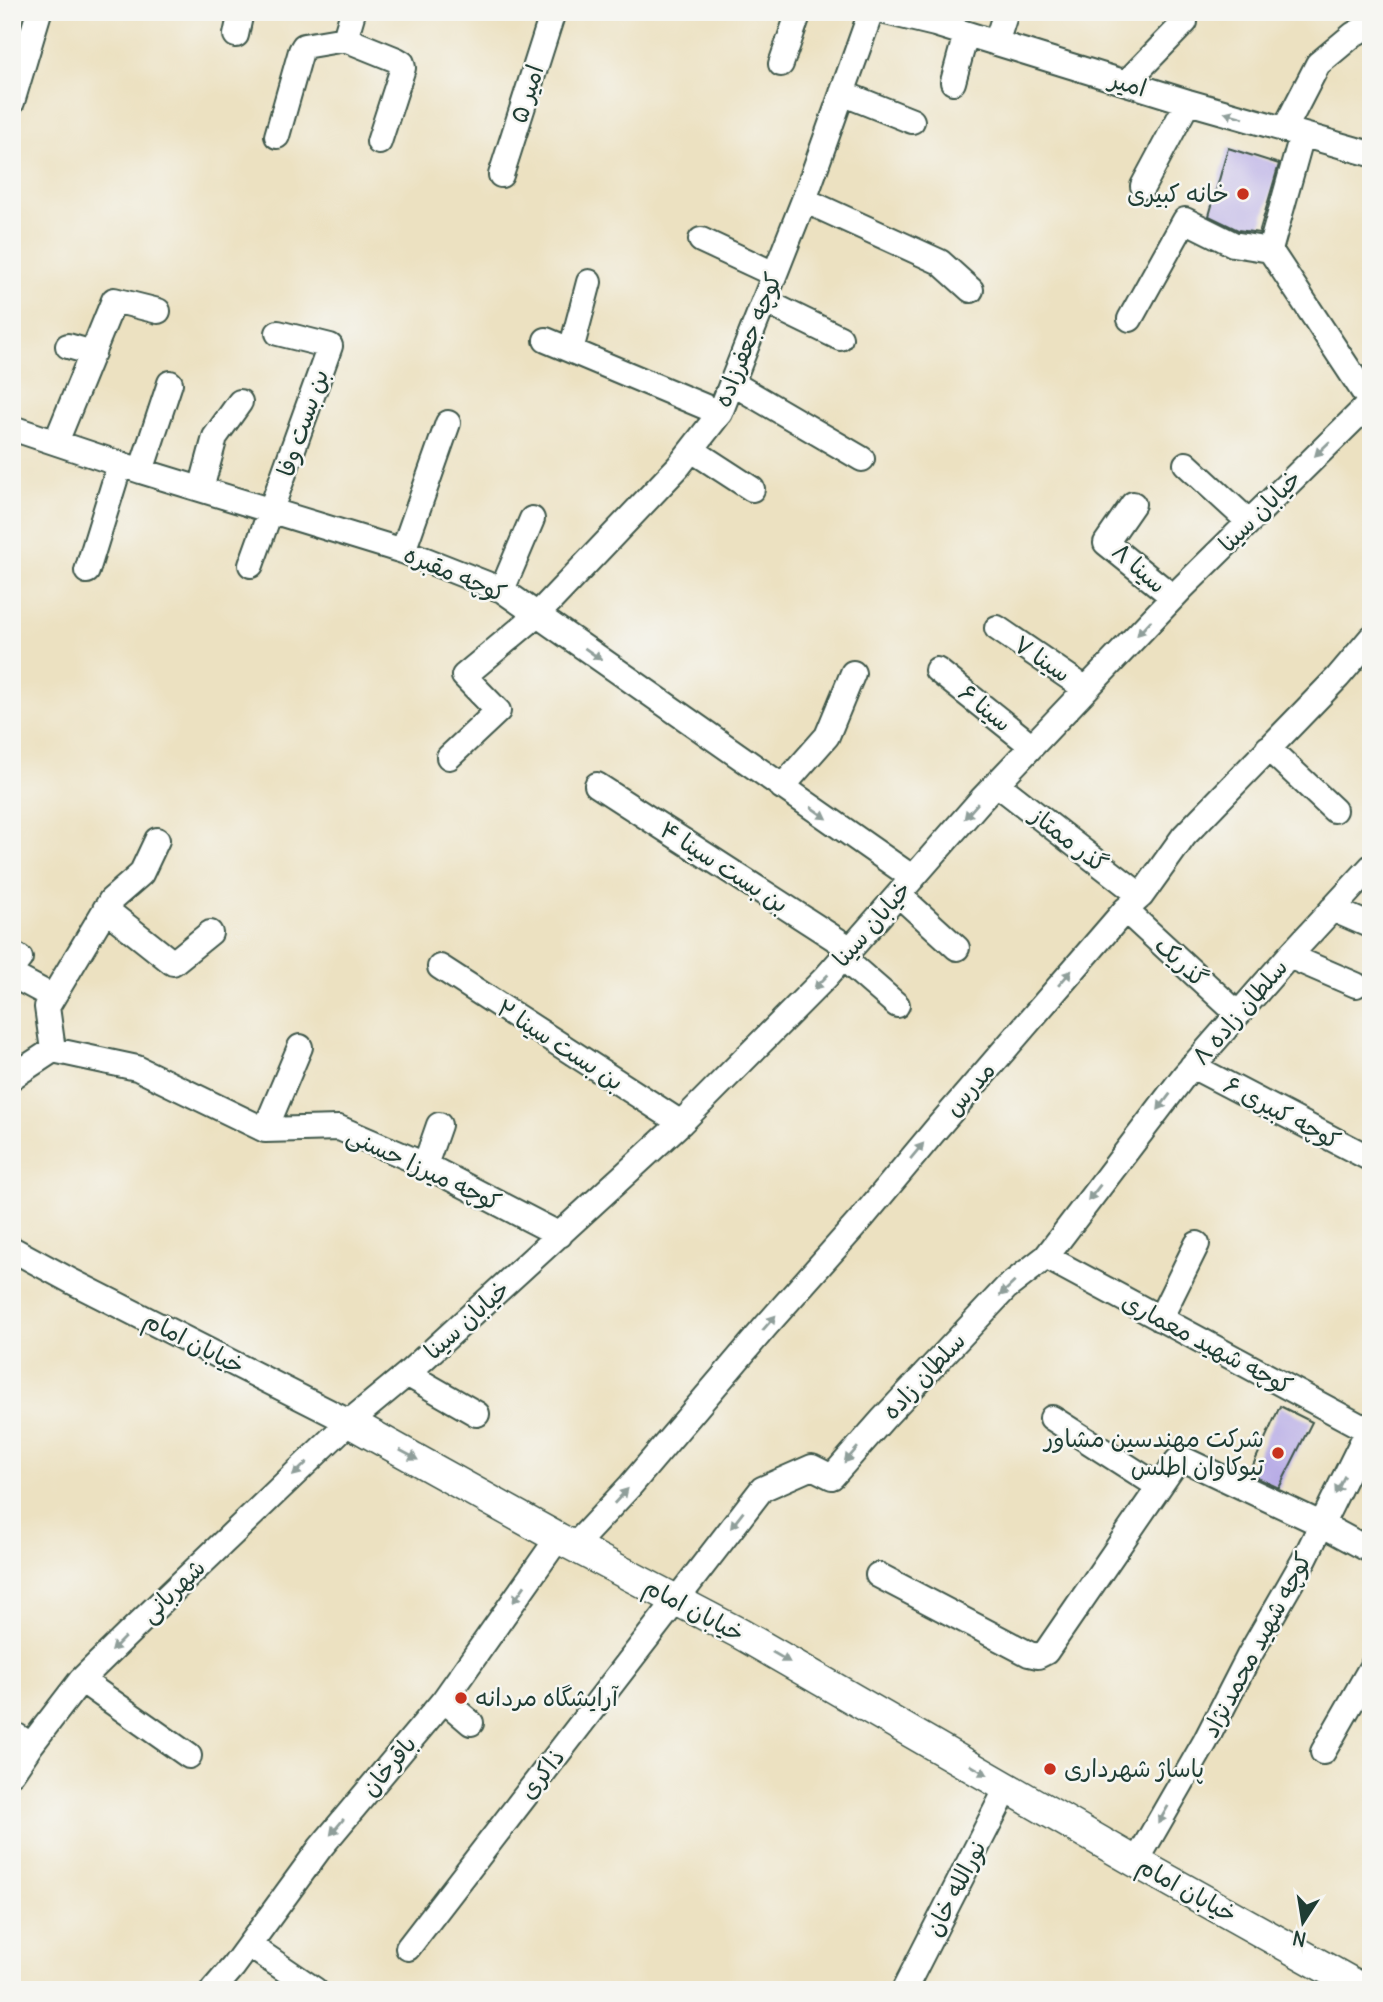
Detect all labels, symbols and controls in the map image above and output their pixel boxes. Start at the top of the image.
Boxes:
street label: امیر ۵ [503,61,549,127]
street label: امیر [1104,63,1150,103]
one-way arrow [1224,110,1245,120]
place label: خانه کبیری [1127,178,1229,208]
marker: خانه کبیری [1235,186,1251,202]
street label: کوچه جعفرزاده [706,268,789,412]
street label: بن بست وفا [270,365,334,480]
one-way arrow [1313,441,1330,458]
street label: خیابان سینا [1212,463,1307,558]
street label: سینا ۸ [1106,536,1173,599]
street label: کوچه مقبره [399,538,511,609]
one-way arrow [1136,619,1152,636]
street label: سینا ۷ [1008,628,1077,688]
one-way arrow [584,647,602,661]
street label: سینا ۶ [953,677,1018,738]
street label: گذر ممتاز [1024,799,1114,879]
one-way arrow [964,803,979,820]
one-way arrow [810,806,828,820]
street label: بن بست سینا ۴ [655,814,794,919]
street label: خیابان سینا [826,874,917,973]
street label: گذریک [1149,929,1214,993]
street label: سلطان زاده ۸ [1185,952,1294,1071]
one-way arrow [1057,970,1072,987]
one-way arrow [813,974,830,990]
street label: بن بست سینا ۲ [491,992,630,1096]
street label: مدرس [937,1055,1001,1122]
street label: کوچه کبیری ۶ [1219,1069,1346,1156]
one-way arrow [1157,1093,1171,1111]
street label: کوچه میرزا حسنی [342,1119,506,1218]
one-way arrow [910,1143,925,1161]
one-way arrow [1086,1184,1101,1202]
street label: خیابان سینا [417,1273,515,1365]
one-way arrow [998,1281,1016,1297]
street label: کوچه شهید معماری [1117,1286,1298,1402]
street label: خیابان امام [137,1304,250,1384]
one-way arrow [760,1315,776,1332]
street label: سلطان زاده [875,1325,971,1425]
place label: شرکت مهندسین مشاور تیوکاوان اطلس [1042,1423,1265,1482]
marker: شرکت مهندسین مشاور تیوکاوان اطلس [1270,1445,1286,1461]
one-way arrow [843,1446,859,1464]
one-way arrow [399,1449,419,1461]
one-way arrow [292,1461,309,1477]
one-way arrow [1335,1475,1346,1495]
one-way arrow [612,1488,628,1505]
one-way arrow [730,1510,745,1528]
street label: کوچه شهید محمدنژاد [1195,1547,1319,1743]
street label: شهربانی [133,1552,212,1629]
street label: خیابان امام [637,1570,750,1652]
one-way arrow [512,1585,526,1603]
one-way arrow [110,1635,127,1652]
one-way arrow [772,1651,791,1663]
place label: آرایشگاه مردانه [475,1682,619,1712]
marker: آرایشگاه مردانه [453,1690,469,1706]
street label: باقرخان [354,1729,422,1802]
street label: ذاکری [512,1742,570,1805]
place label: پاساژ شهرداری [1064,1753,1204,1784]
marker: پاساژ شهرداری [1042,1761,1058,1777]
one-way arrow [969,1764,988,1776]
one-way arrow [1157,1805,1169,1824]
one-way arrow [330,1819,345,1836]
street label: نورالله خان [918,1834,994,1942]
street label: خیابان امام [1131,1850,1242,1932]
north arrow [1268,1886,1338,1956]
text: N [1291,1926,1308,1952]

